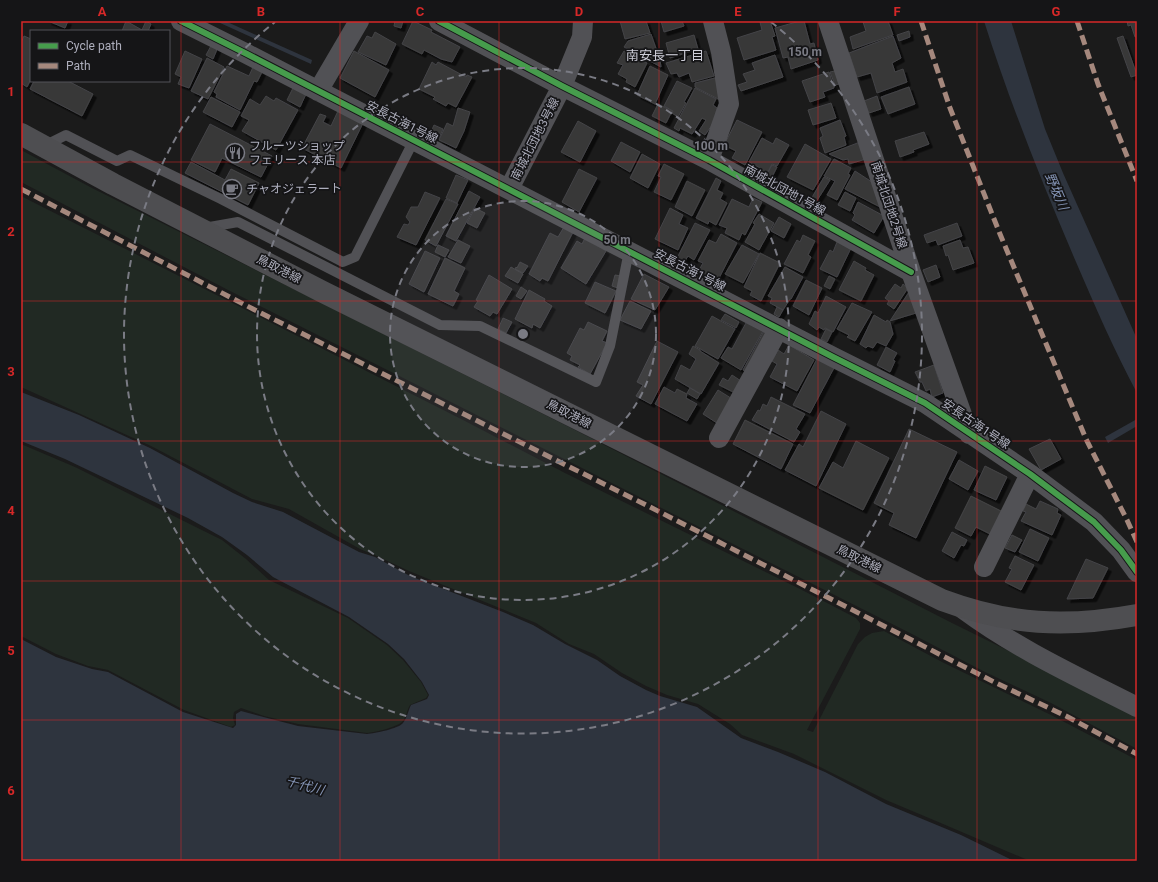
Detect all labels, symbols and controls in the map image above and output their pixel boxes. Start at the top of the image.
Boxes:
text: A [98,4,107,19]
text: B [257,4,265,19]
text: C [416,4,425,19]
text: D [575,4,583,19]
text: E [734,4,742,19]
text: F [893,4,901,19]
text: G [1052,4,1061,19]
legend [30,30,170,82]
text: Cycle path [66,39,122,53]
text: 150 m [788,45,822,59]
district label: 南安長一丁目 [626,48,704,63]
text: Path [66,59,91,73]
text: 1 [7,84,15,99]
street label: 南城北団地3号線 [508,95,562,183]
street label: 安長古海1号線 [364,98,440,146]
place label: フルーツショップ フェリース 本店 [249,139,345,167]
text: 100 m [694,139,728,153]
restaurant icon: フルーツショップ フェリース 本店 [224,142,246,164]
street label: 南城北団地2号線 [868,160,910,250]
street label: 南城北団地1号線 [742,162,828,218]
water label: 野坂川 [1042,170,1072,214]
cafe icon: チャオジェラート [221,178,243,200]
place label: チャオジェラート [246,182,342,196]
text: 2 [7,224,15,239]
text: 50 m [603,233,631,247]
street label: 安長古海1号線 [652,246,728,294]
street label: 鳥取港線 [254,252,304,286]
centre of rings [516,327,530,341]
text: 3 [7,364,15,379]
street label: 安長古海1号線 [939,396,1013,452]
street label: 鳥取港線 [544,397,594,431]
text: 4 [7,503,15,518]
street label: 鳥取港線 [834,542,884,576]
text: 5 [7,643,15,658]
water label: 千代川 [284,773,328,798]
text: 6 [7,783,15,798]

